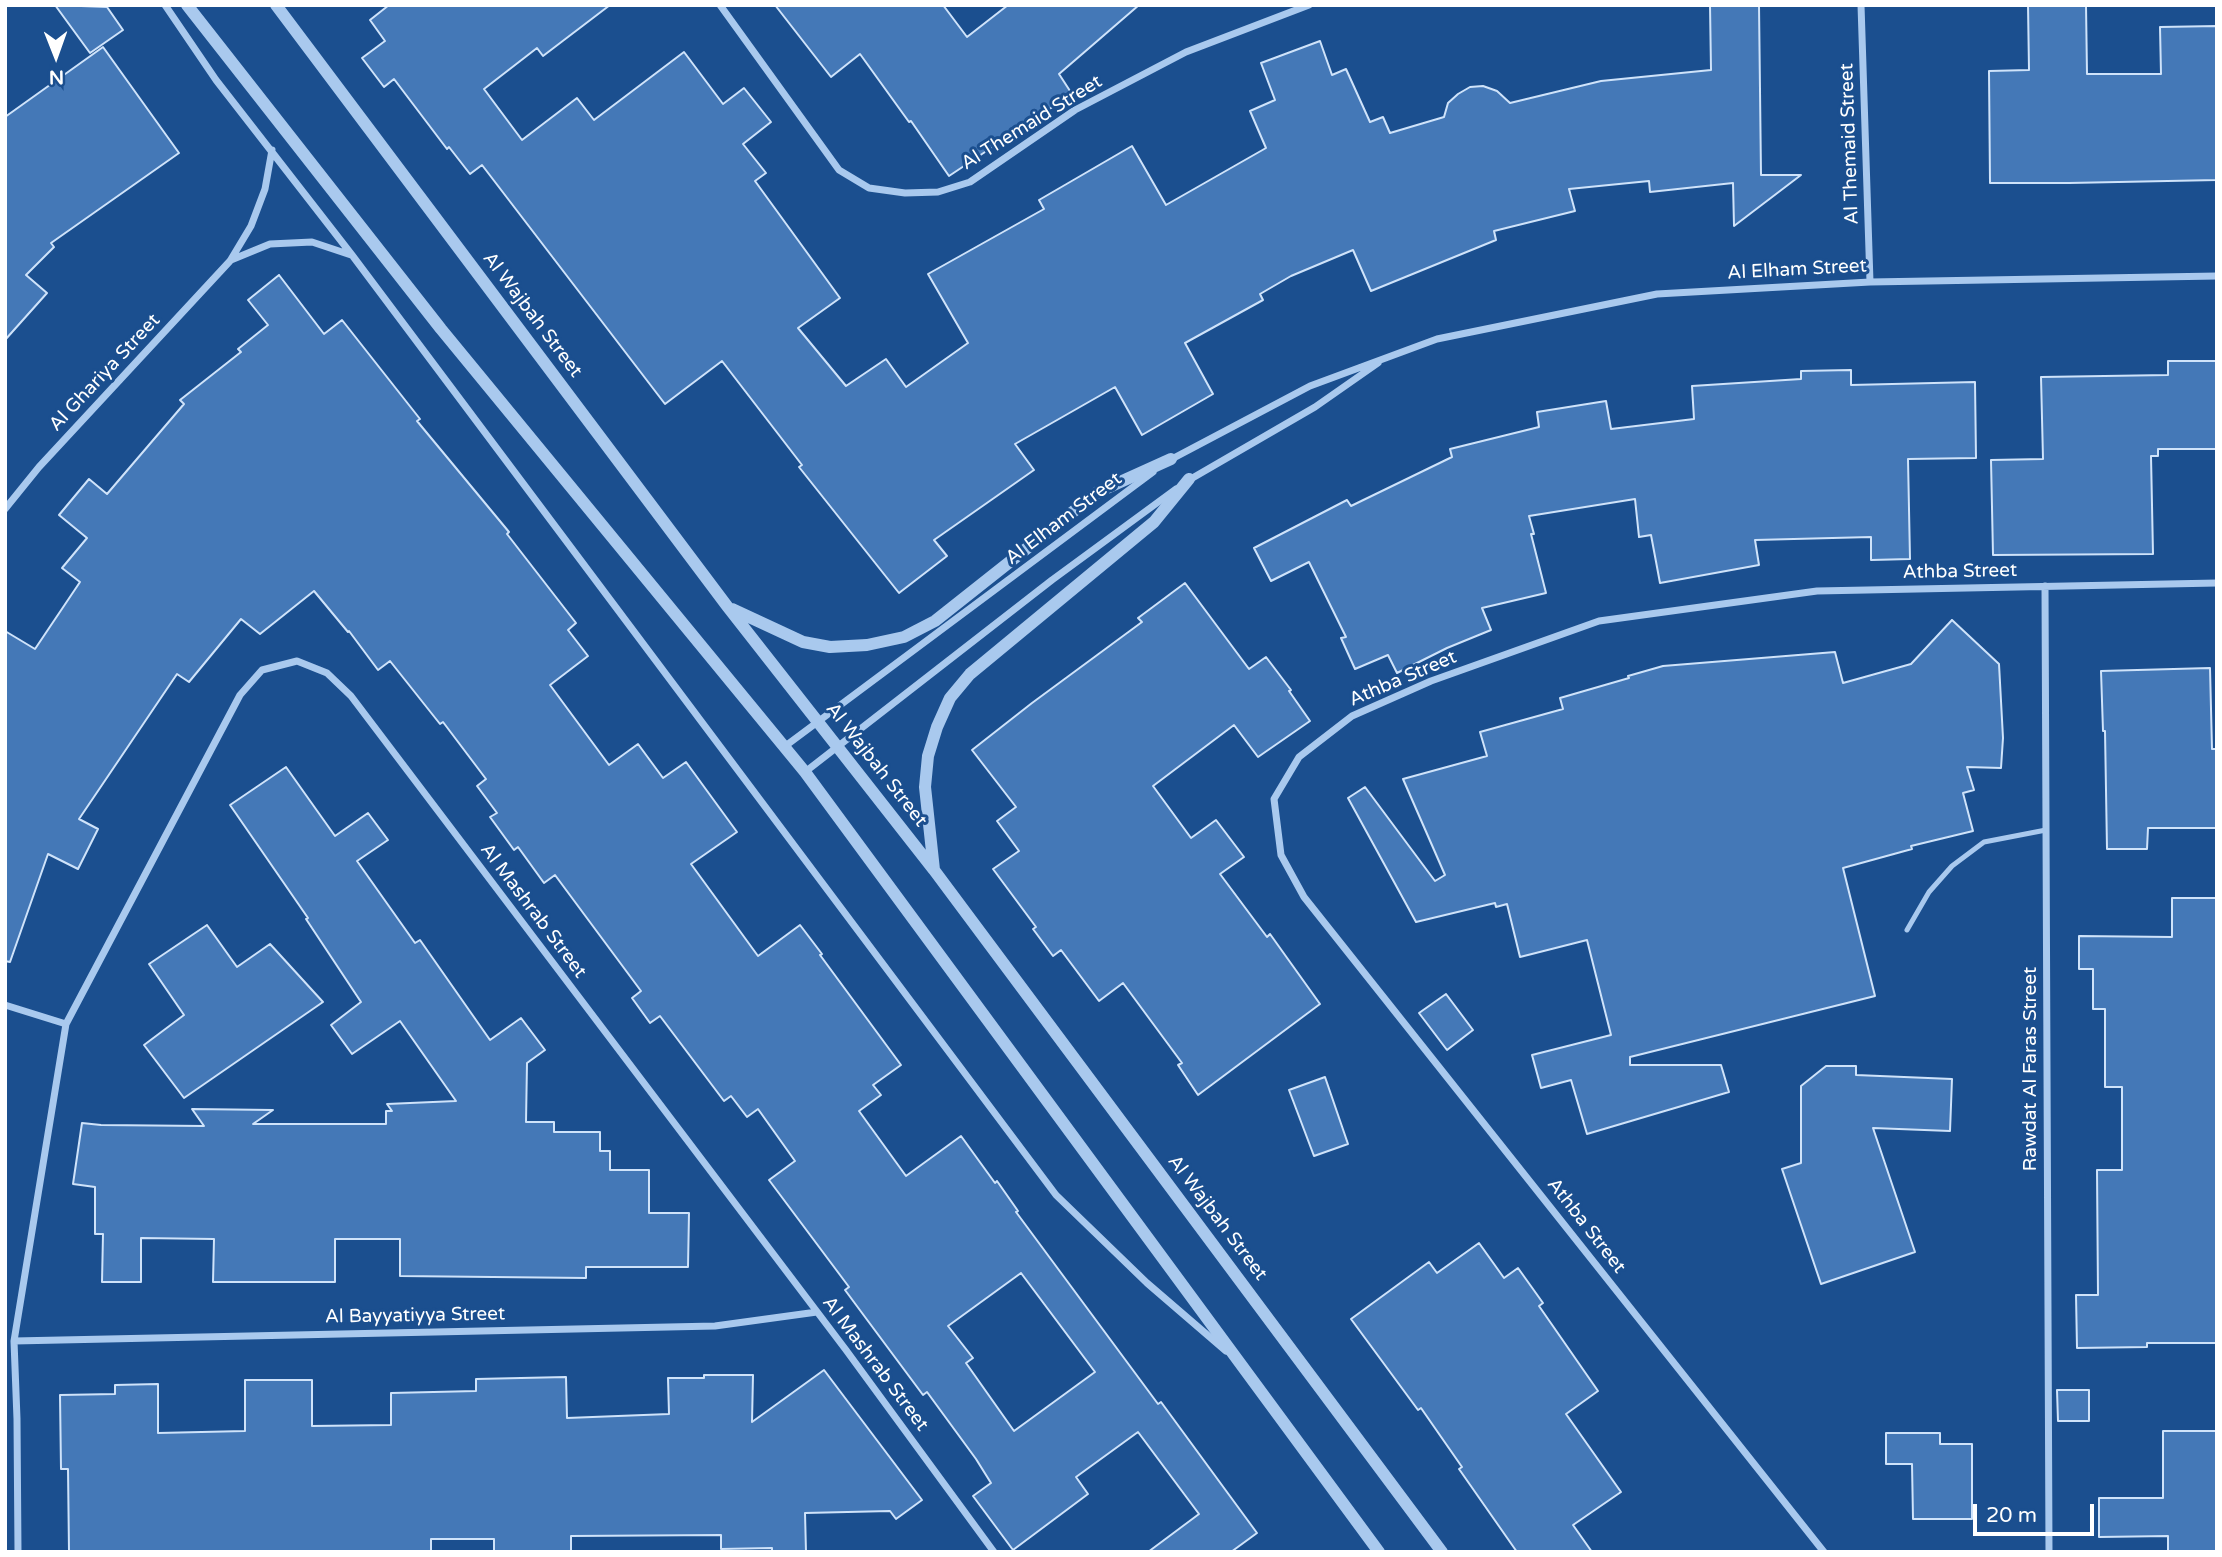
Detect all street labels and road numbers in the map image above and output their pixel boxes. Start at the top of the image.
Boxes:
street label: Al Themaid Street [1836,63,1864,225]
street label: Al Themaid Street [957,71,1107,175]
street label: Al Wajbah Street [477,248,587,382]
street label: Al Elham Street [1727,255,1867,285]
street label: Al Ghariya Street [45,310,165,436]
street label: Al Elham Street [1001,468,1127,570]
street label: Athba Street [1903,560,2017,584]
street label: Athba Street [1346,646,1460,712]
street label: Al Wajbah Street [820,698,932,832]
street label: Al Mashrab Street [475,839,591,983]
street label: Rawdat Al Faras Street [2020,967,2042,1171]
street label: Al Wajbah Street [1162,1151,1272,1285]
street label: Athba Street [1542,1174,1630,1278]
street label: Al Mashrab Street [817,1292,933,1436]
street label: Al Bayyatiyya Street [325,1303,505,1329]

